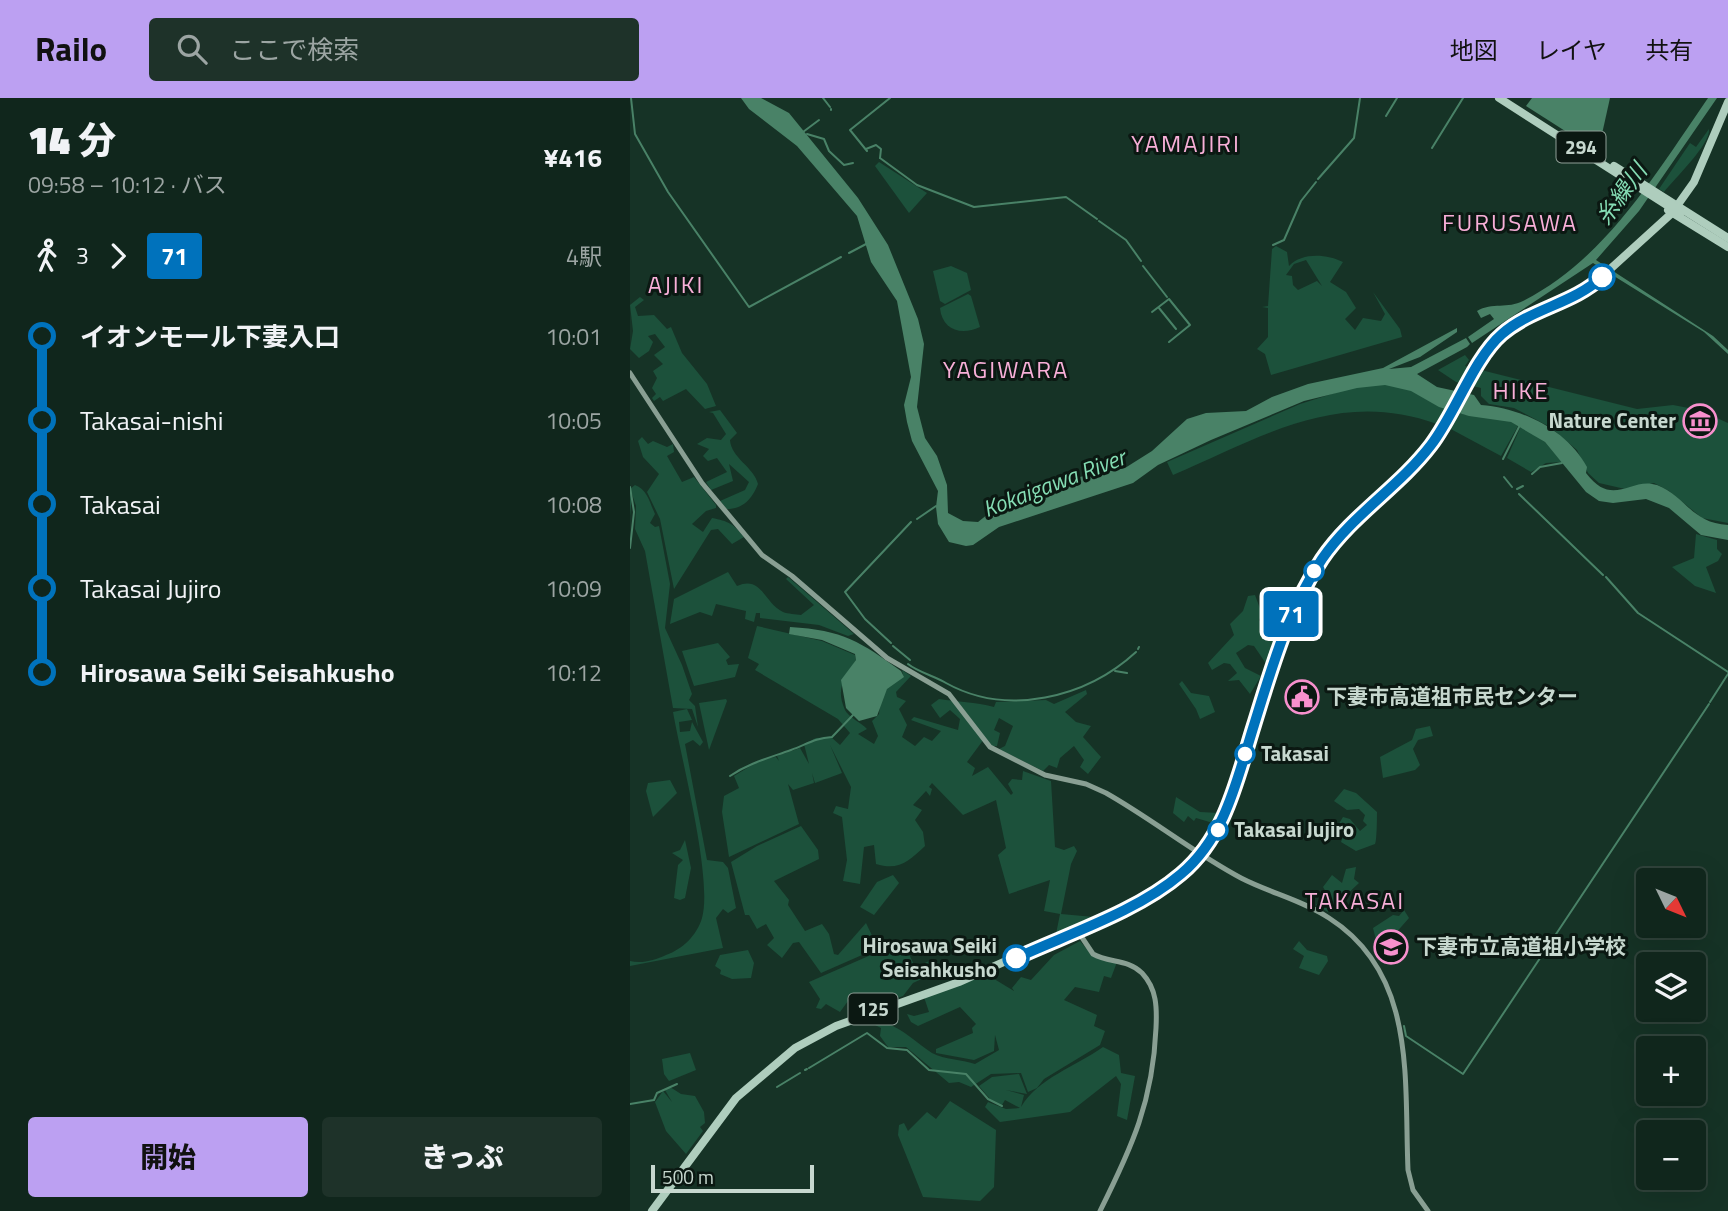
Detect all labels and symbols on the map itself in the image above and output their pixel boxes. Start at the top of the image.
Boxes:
district label: YAMAJIRI [1131,125,1241,161]
road number: 294 [1556,132,1606,162]
water label: 糸繰川 [1586,153,1657,232]
district label: FURUSAWA [1442,204,1578,240]
unlabelled marker [1589,264,1615,290]
district label: AJIKI [648,266,704,302]
district label: YAGIWARA [943,351,1069,387]
district label: HIKE [1492,372,1550,408]
museum icon: Nature Center [1681,402,1719,440]
place label: Nature Center [1549,404,1676,436]
water label: Kokaigawa River [977,438,1133,526]
unlabelled marker [1304,561,1324,581]
line badge: 71 [1260,591,1322,637]
public building icon: 下妻市高道祖市民センター [1283,678,1321,716]
place label: 下妻市高道祖市民センター [1326,680,1578,712]
place label: Takasai [1261,737,1329,769]
marker: Takasai [1235,744,1255,764]
place label: Takasai Jujiro [1234,813,1354,845]
marker: Takasai Jujiro [1208,820,1228,840]
north arrow [1636,868,1706,938]
district label: TAKASAI [1305,882,1405,918]
school or university icon: 下妻市立高道祖小学校 [1372,928,1410,966]
place label: Hirosawa Seiki Seisahkusho [862,929,997,985]
place label: 下妻市立高道祖小学校 [1416,930,1626,962]
marker: Hirosawa Seiki Seisahkusho [1003,945,1029,971]
road number: 125 [848,994,898,1024]
scale bar [651,1162,814,1194]

